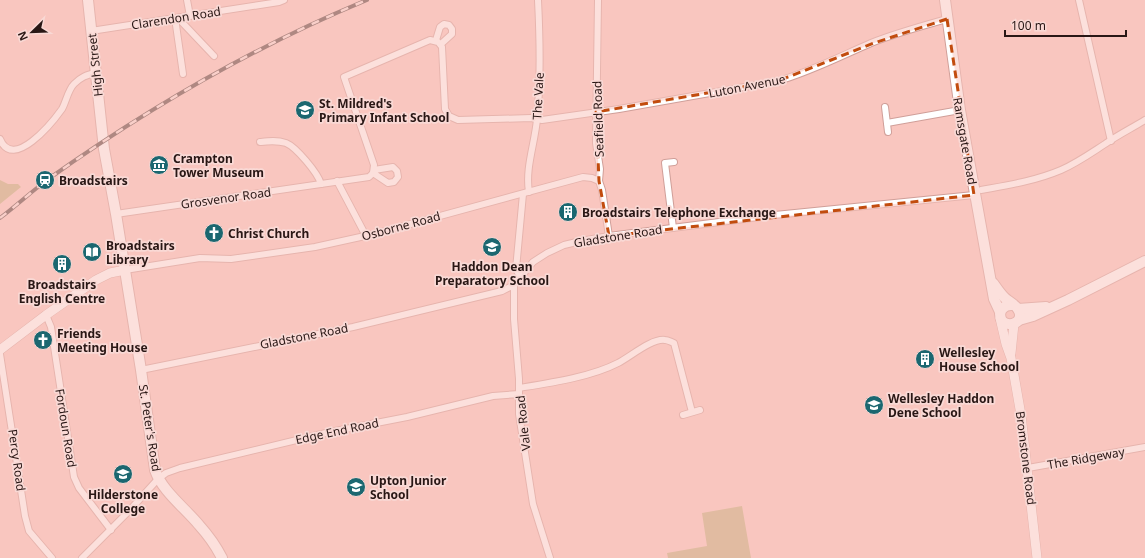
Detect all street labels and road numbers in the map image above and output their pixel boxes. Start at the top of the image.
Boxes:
street label: Clarendon Road [130,3,222,33]
street label: High Street [83,32,107,97]
street label: Luton Avenue [707,70,787,102]
street label: The Vale [528,72,548,120]
street label: Seafield Road [588,80,608,158]
street label: Ramsgate Road [949,96,981,186]
street label: Grosvenor Road [180,183,272,213]
street label: Osborne Road [360,207,442,245]
street label: Gladstone Road [573,221,663,251]
street label: Gladstone Road [258,319,350,353]
street label: St. Peter's Road [135,383,165,473]
street label: Fordoun Road [51,387,81,469]
street label: Vale Road [512,395,534,451]
street label: Bromstone Road [1012,410,1040,506]
street label: Edge End Road [294,414,380,448]
street label: Percy Road [4,428,30,492]
street label: The Ridgeway [1046,443,1127,473]

